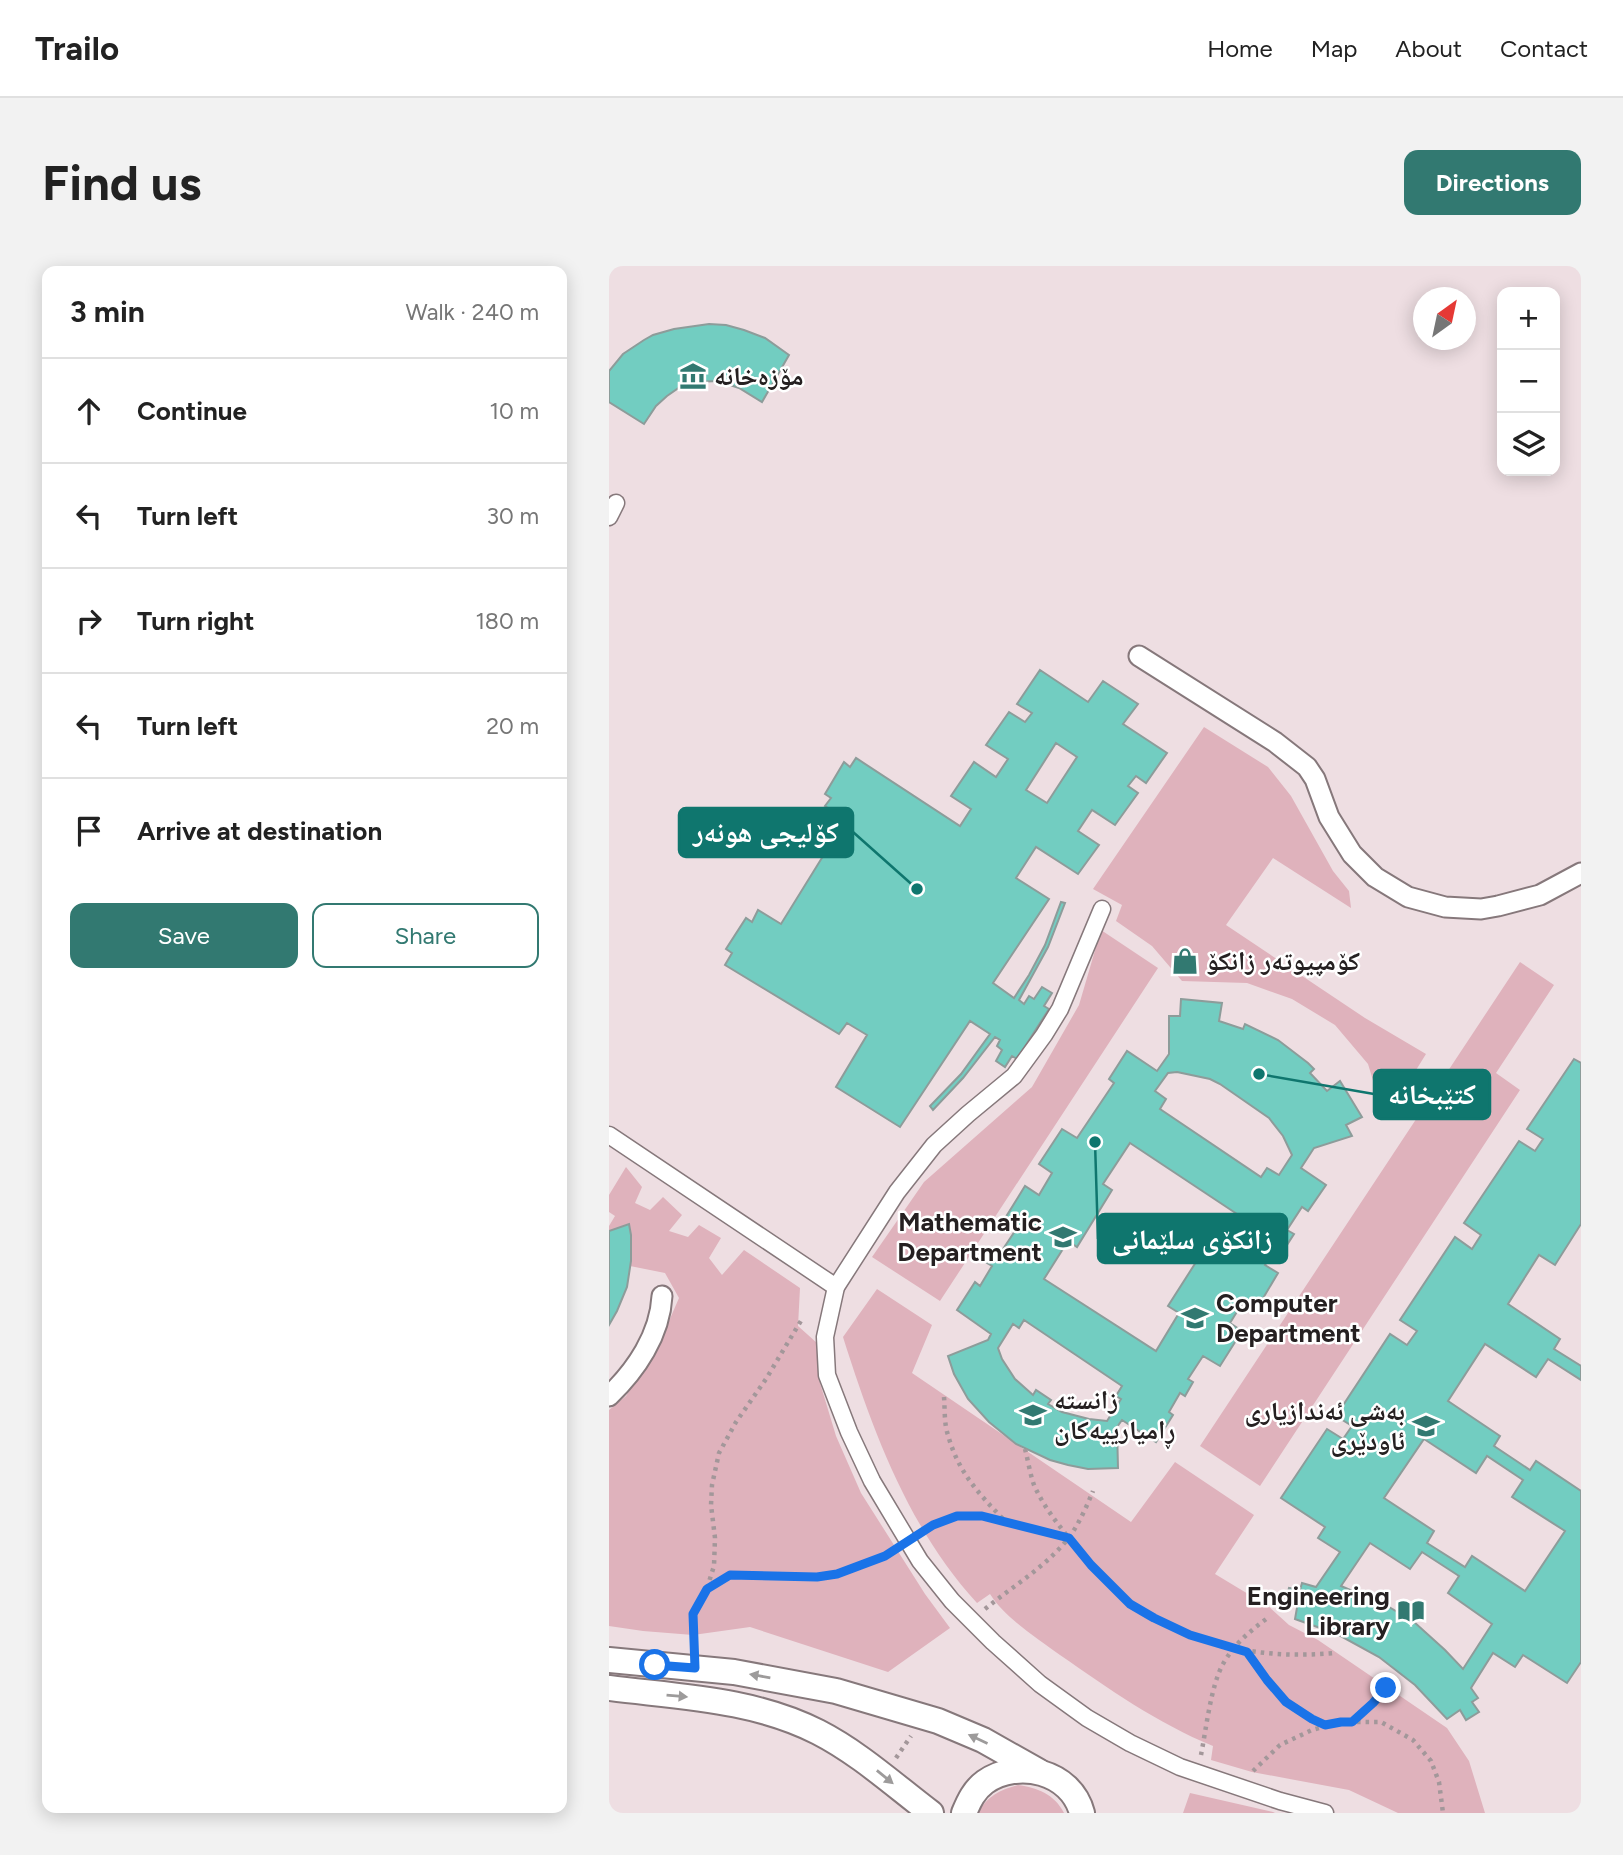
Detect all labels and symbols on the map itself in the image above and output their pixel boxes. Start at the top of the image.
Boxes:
north arrow [1413,287,1476,350]
place label: مۆزەخانە [714,360,803,392]
museum icon: مۆزەخانە [678,361,708,391]
callout: کۆلیجی هونەر [679,808,853,857]
text: کۆلیجی هونەر [692,815,839,850]
place label: کۆمپیوتەر زانکۆ [1206,945,1361,977]
shop icon: کۆمپیوتەر زانکۆ [1170,946,1200,976]
callout: کتێبخانە [1374,1070,1490,1119]
text: کتێبخانە [1388,1077,1476,1111]
place label: Mathematic Department [897,1206,1042,1268]
callout: زانکۆی سلێمانی [1098,1214,1287,1263]
school or university icon: Mathematic Department [1048,1222,1078,1252]
text: زانکۆی سلێمانی [1112,1222,1272,1257]
place label: Computer Department [1216,1287,1361,1349]
school or university icon: Computer Department [1180,1303,1210,1333]
place label: زانستە ڕامیارییەکان [1054,1384,1175,1449]
place label: بەشی ئەندازیاری ئاودێری [1244,1395,1405,1457]
school or university icon: زانستە ڕامیارییەکان [1018,1400,1048,1430]
school or university icon: بەشی ئەندازیاری ئاودێری [1411,1411,1441,1441]
place label: Engineering Library [1247,1580,1390,1642]
library icon: Engineering Library [1396,1596,1426,1626]
route start [639,1649,670,1680]
one-way arrow [749,1670,771,1681]
route end [1370,1672,1401,1703]
one-way arrow [666,1691,688,1702]
one-way arrow [968,1733,988,1744]
one-way arrow [875,1770,893,1785]

